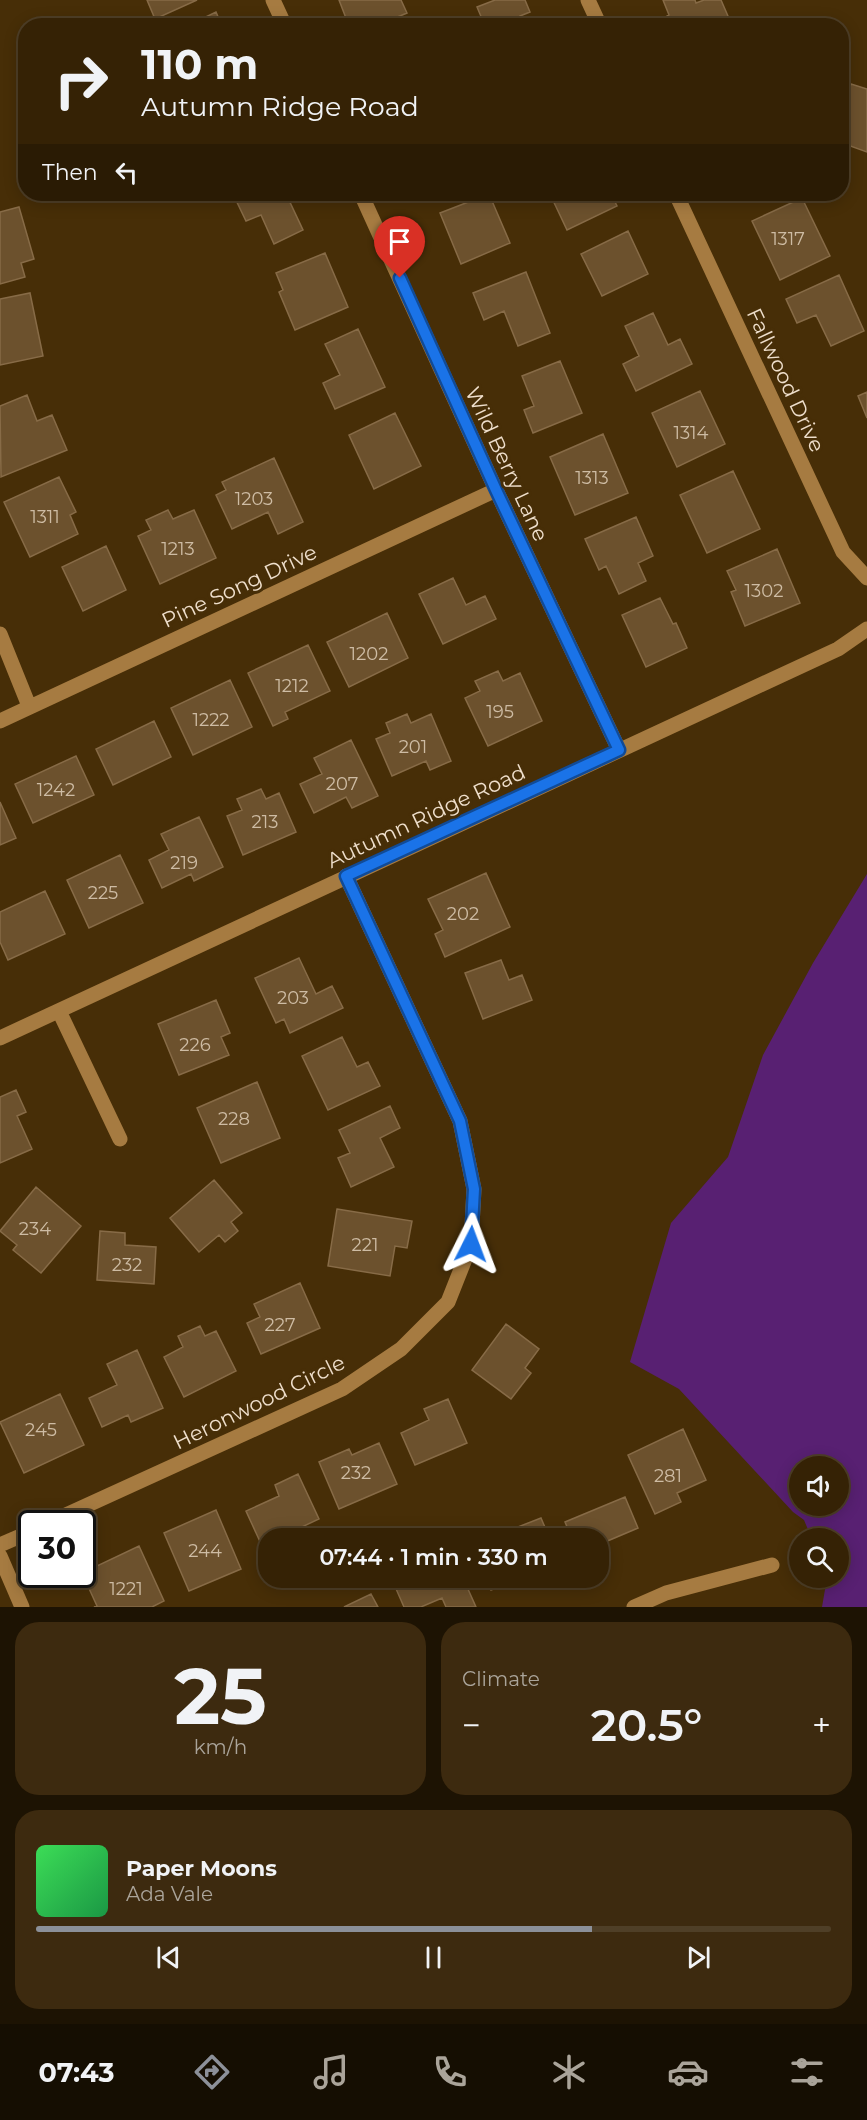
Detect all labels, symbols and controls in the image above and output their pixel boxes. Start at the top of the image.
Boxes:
text: 110 m [141,38,258,90]
icon: right [42,42,120,120]
text: Autumn Ridge Road [141,90,419,123]
icon: left [110,156,143,189]
text: Then [42,159,98,186]
pin [374,216,425,278]
icon: arrive [383,225,416,258]
house number: 1317 [771,228,805,250]
street label: Fallwood Drive [742,304,830,456]
street label: Wild Berry Lane [460,383,554,545]
house number: 1314 [673,422,709,444]
house number: 1313 [575,467,609,489]
house number: 1203 [235,488,273,510]
house number: 1311 [30,506,60,528]
house number: 1213 [161,538,195,560]
street label: Pine Song Drive [157,539,321,633]
house number: 1302 [745,580,783,602]
house number: 1202 [350,643,388,665]
house number: 1212 [275,675,309,697]
house number: 195 [486,701,514,723]
house number: 1222 [192,709,230,731]
house number: 201 [399,736,427,758]
street label: Autumn Ridge Road [323,759,529,873]
house number: 207 [326,773,358,795]
house number: 1242 [37,779,75,801]
house number: 213 [252,811,278,833]
house number: 219 [170,852,198,874]
house number: 225 [88,882,118,904]
house number: 202 [447,903,479,925]
house number: 203 [277,987,309,1009]
house number: 226 [179,1034,211,1056]
house number: 228 [218,1108,250,1130]
position arrow [439,1212,503,1276]
house number: 234 [19,1218,51,1240]
house number: 221 [352,1234,378,1256]
house number: 232 [112,1254,142,1276]
house number: 227 [264,1314,296,1336]
street label: Heronwood Circle [169,1350,349,1454]
house number: 245 [25,1419,57,1441]
map controls [789,1456,849,1588]
button: sound [789,1456,849,1516]
house number: 232 [341,1462,371,1484]
house number: 281 [654,1465,682,1487]
speed limit sign: 30 [18,1510,96,1588]
button: search [789,1528,849,1588]
house number: 244 [188,1540,222,1562]
text: 07:44 · 1 min · 330 m [319,1544,548,1571]
house number: 1221 [109,1578,143,1600]
text: 25 [174,1648,267,1744]
text: Climate [462,1667,540,1691]
text: 20.5° [591,1697,702,1752]
text: − [462,1705,481,1745]
text: + [812,1705,831,1745]
text: km/h [194,1735,247,1759]
text: Paper Moons [126,1855,277,1882]
text: Ada Vale [126,1882,213,1906]
icon: previous [152,1941,185,1974]
icon: pause [417,1941,450,1974]
icon: next [682,1941,715,1974]
icon: directions [191,2051,233,2093]
icon: music [310,2051,352,2093]
icon: phone [429,2051,471,2093]
icon: climate [548,2051,590,2093]
icon: car [667,2051,709,2093]
icon: filters [786,2051,828,2093]
text: 07:43 [39,2056,114,2089]

